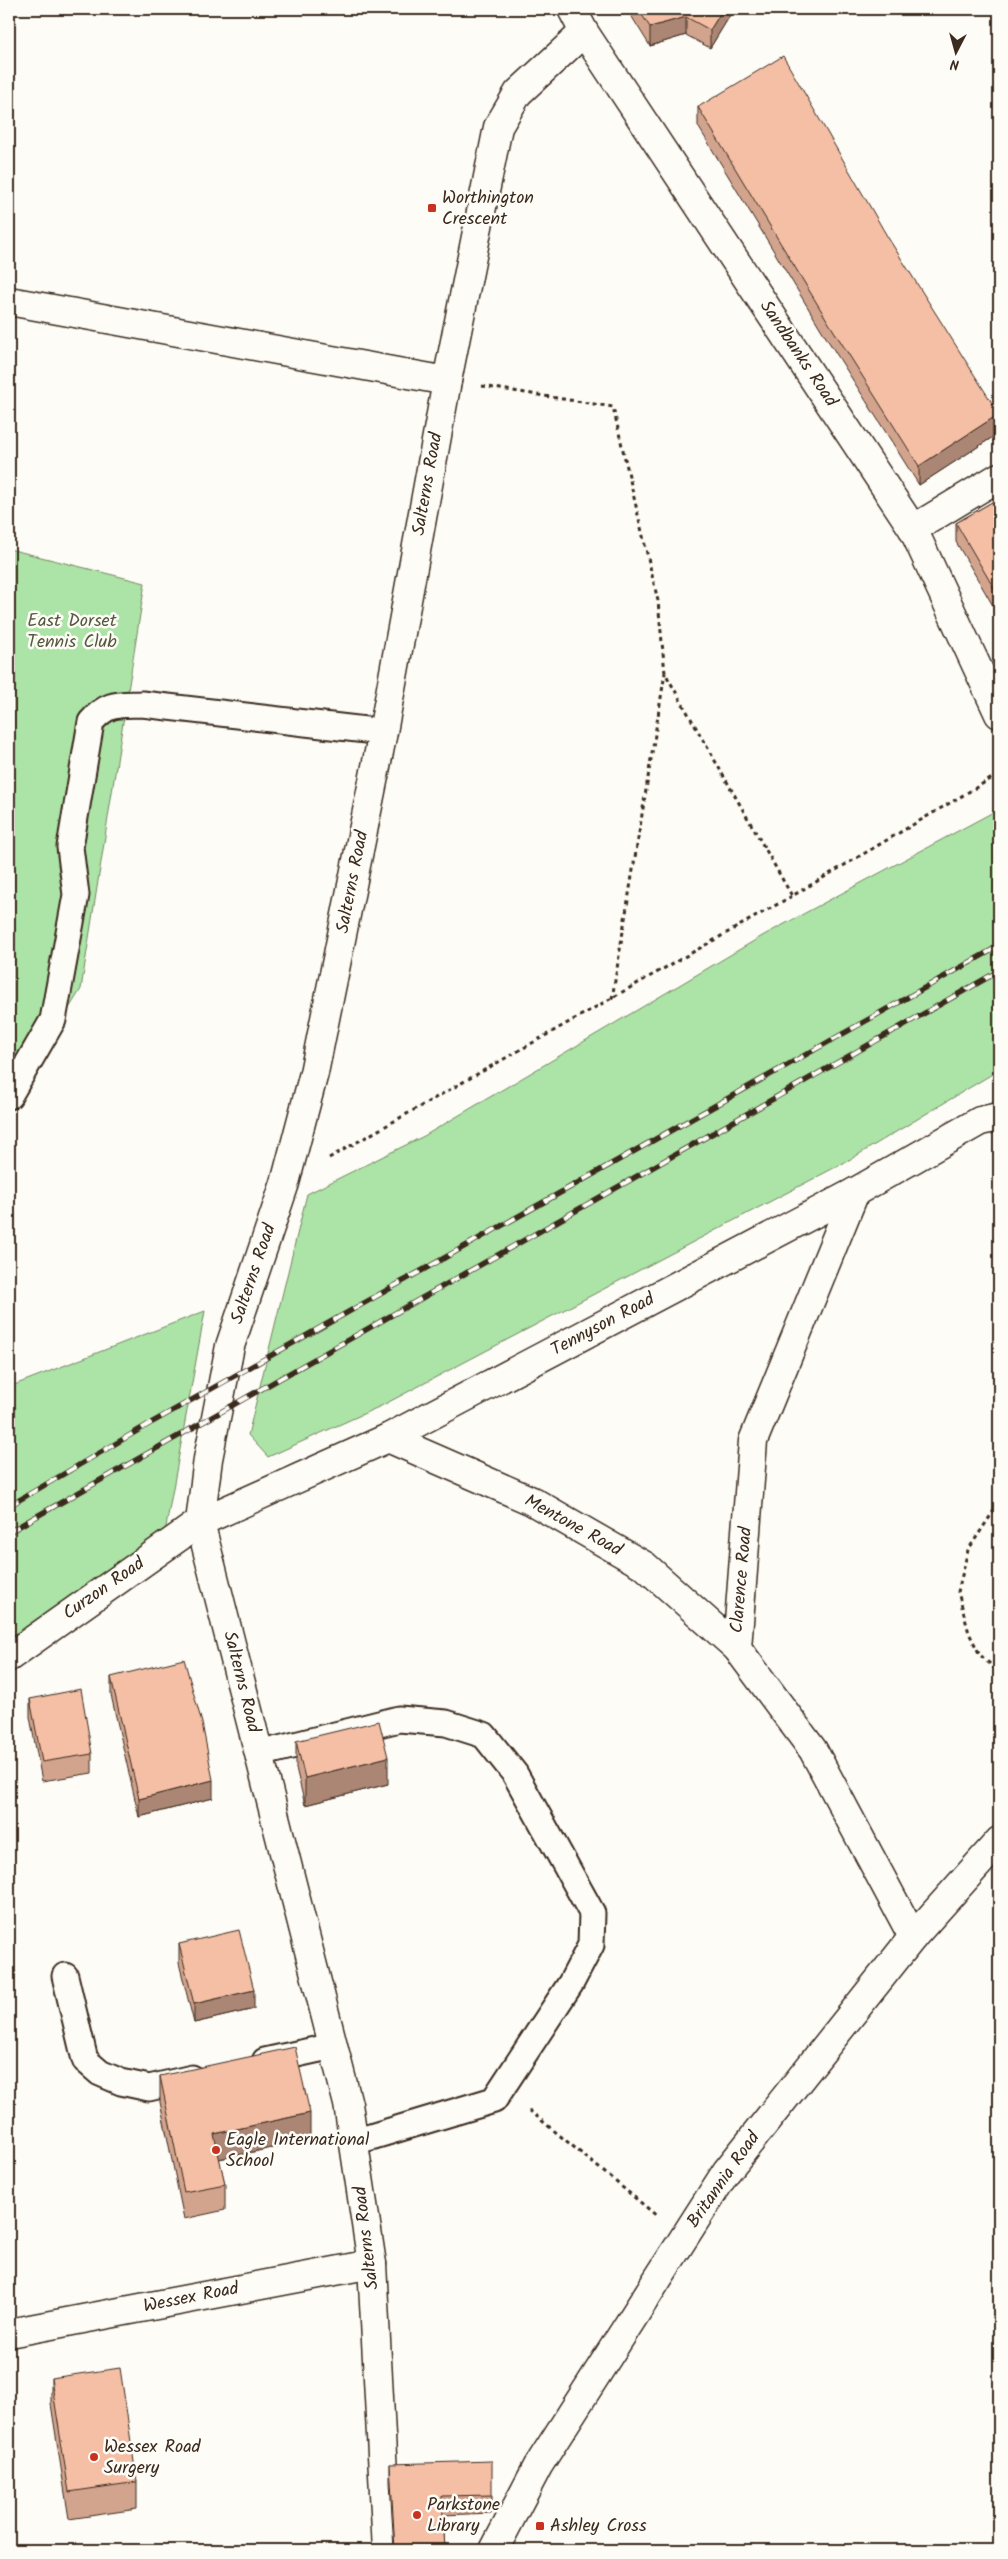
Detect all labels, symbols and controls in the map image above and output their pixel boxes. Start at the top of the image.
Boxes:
north arrow [930,28,980,78]
text: N [949,53,960,75]
place label: Worthington Crescent [442,184,534,234]
marker: Worthington Crescent [426,202,438,214]
street label: Sandbanks Road [751,295,845,414]
street label: Salterns Road [405,429,451,538]
park label: East Dorset Tennis Club [27,607,118,657]
street label: Salterns Road [329,827,377,936]
street label: Salterns Road [223,1219,285,1328]
street label: Tennyson Road [546,1285,661,1365]
street label: Mentone Road [519,1487,628,1565]
street label: Clarence Road [723,1525,761,1634]
street label: Curzon Road [57,1549,152,1628]
street label: Salterns Road [214,1628,268,1737]
street label: Britannia Road [680,2125,769,2234]
place label: Eagle International School [226,2126,370,2176]
marker: Eagle International School [210,2144,222,2156]
street label: Salterns Road [346,2184,388,2291]
street label: Wessex Road [141,2274,242,2321]
place label: Wessex Road Surgery [104,2433,202,2483]
marker: Wessex Road Surgery [88,2451,100,2463]
place label: Parkstone Library [427,2491,500,2541]
marker: Parkstone Library [411,2509,423,2521]
place label: Ashley Cross [550,2512,647,2541]
marker: Ashley Cross [534,2520,546,2532]

